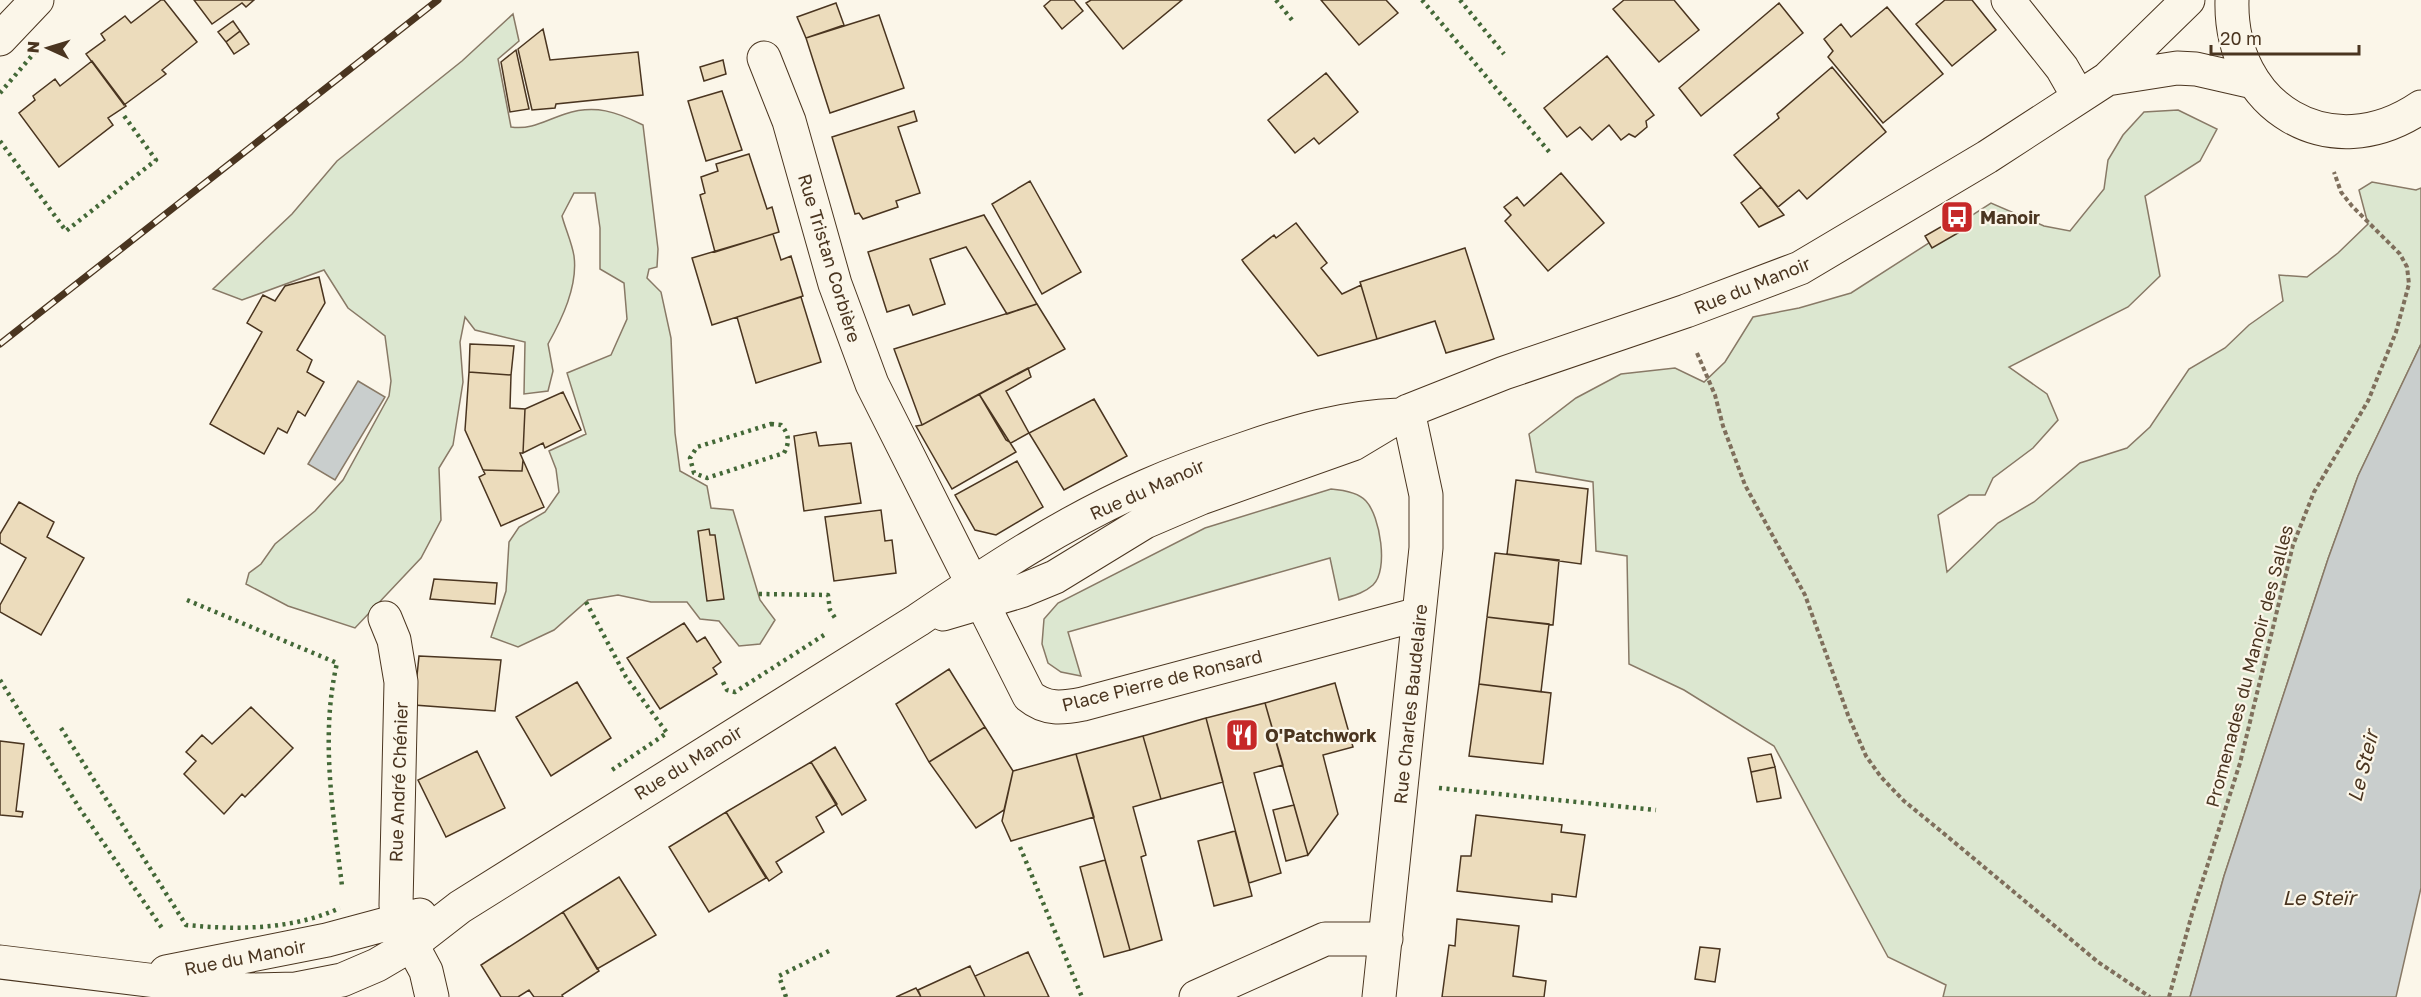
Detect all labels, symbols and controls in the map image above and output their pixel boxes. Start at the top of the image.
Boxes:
north arrow [18,18,78,78]
scale bar [2211,18,2360,56]
text: 20 m [2220,27,2262,49]
text: N [23,40,43,54]
street label: Rue Tristan Corbière [794,171,866,345]
bus stop icon: Manoir [1939,199,1975,235]
place label: Manoir [1980,206,2040,228]
street label: Rue du Manoir [1691,252,1813,318]
street label: Rue du Manoir [1086,454,1208,524]
street label: Promenades du Manoir des Salles [2201,522,2297,810]
street label: Rue Charles Baudelaire [1389,603,1431,805]
street label: Place Pierre de Ronsard [1059,644,1265,716]
street label: Rue André Chénier [384,701,412,863]
restaurant icon: O'Patchwork [1224,717,1260,753]
street label: Rue du Manoir [630,720,746,804]
place label: O'Patchwork [1265,724,1377,746]
water label: Le Steir [2342,725,2383,804]
water label: Le Steïr [2283,885,2359,909]
street label: Rue du Manoir [182,934,308,980]

